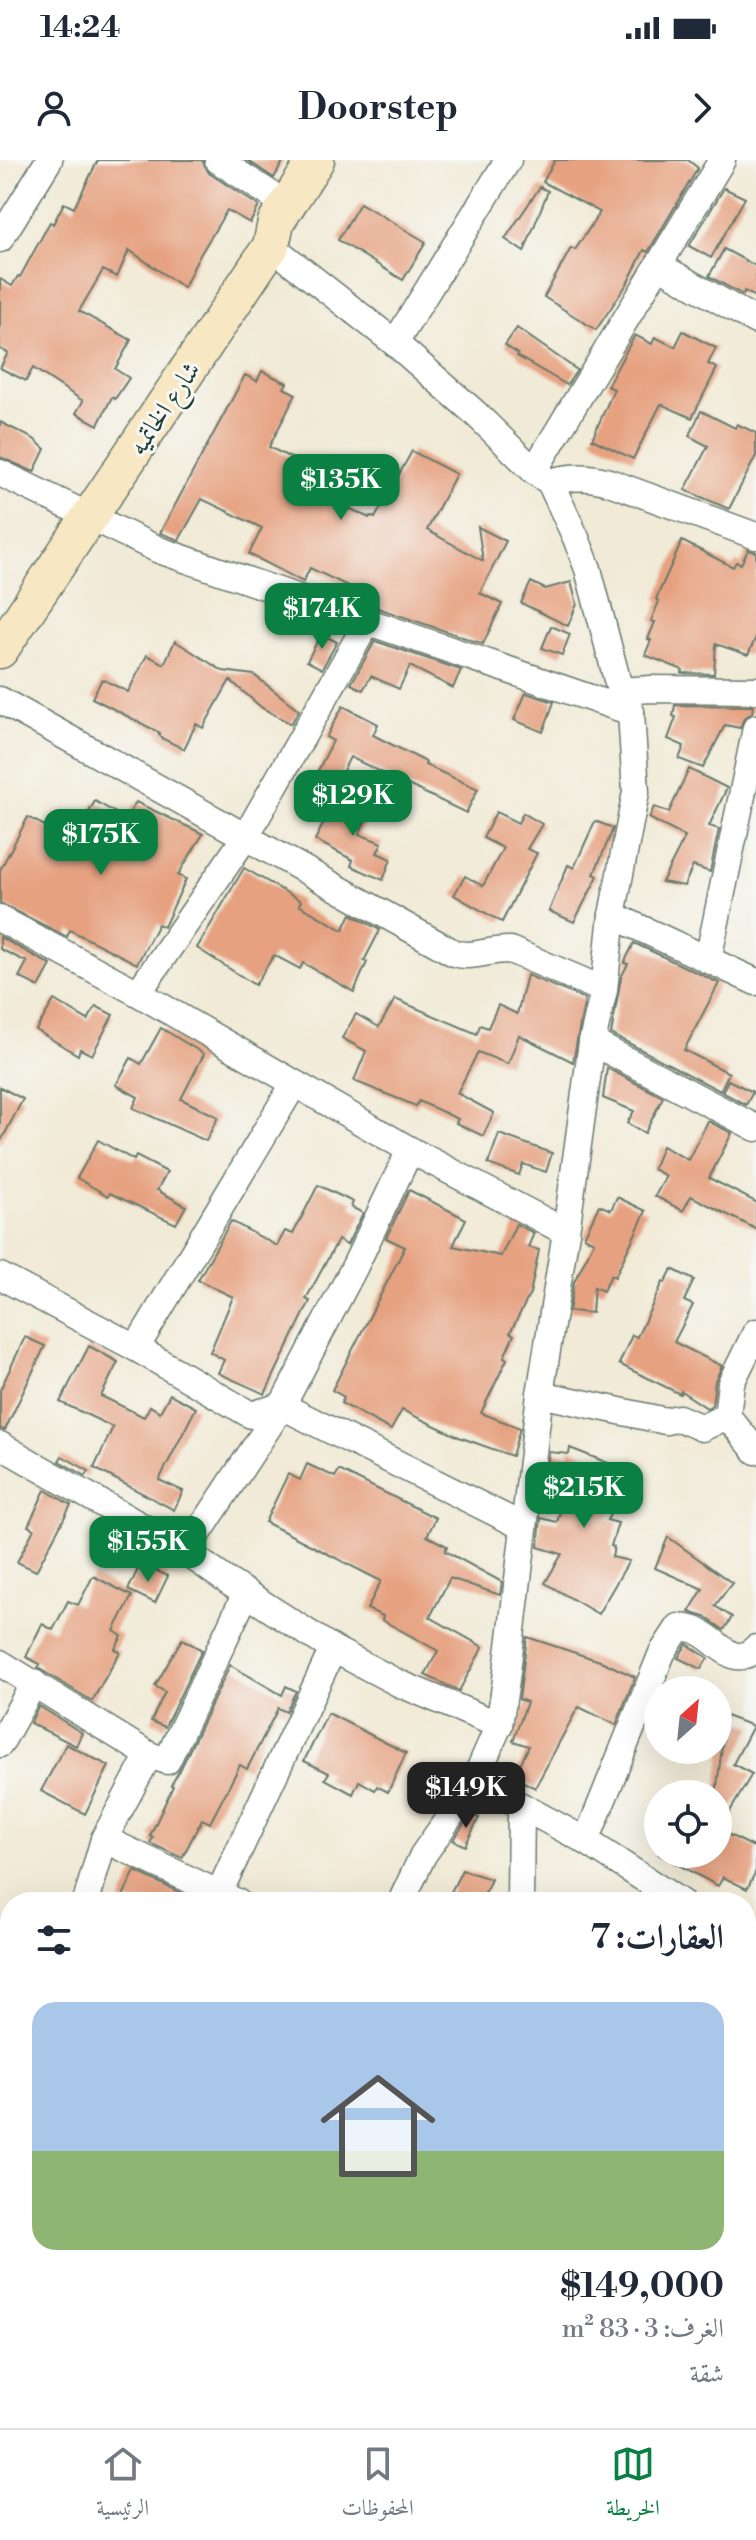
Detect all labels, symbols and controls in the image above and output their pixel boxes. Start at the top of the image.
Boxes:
text: 14:24 [40,9,121,47]
icon: person [32,86,76,130]
text: Doorstep [298,86,458,131]
icon: forward [680,86,724,130]
street label: شارع الخاتميه [122,356,212,464]
pin: $135K [285,454,397,522]
text: $135K [301,464,381,496]
pin: $174K [266,583,378,651]
text: $174K [283,593,361,625]
pin: $129K [297,770,409,838]
text: $129K [312,780,394,812]
pin: $175K [45,809,157,877]
text: $175K [62,819,140,851]
pin: $215K [528,1462,640,1530]
text: $215K [543,1472,625,1504]
pin: $155K [92,1516,204,1584]
text: $155K [107,1526,189,1558]
north arrow [644,1676,732,1764]
map controls [644,1676,732,1868]
pin: $149K [410,1762,522,1830]
text: $149K [425,1772,507,1804]
button: locate [644,1780,732,1868]
text: العقارات: 7 [590,1917,724,1959]
icon: filters [32,1918,76,1962]
icon: home [306,2054,450,2198]
text: $149,000 [560,2266,724,2308]
text: الغرف: 3 · 83 m² [562,2313,724,2345]
text: شقة [690,2358,724,2390]
tab: الرئيسية [96,2442,149,2529]
tab: المحفوظات [341,2442,414,2529]
tab: الخريطة [606,2442,660,2529]

